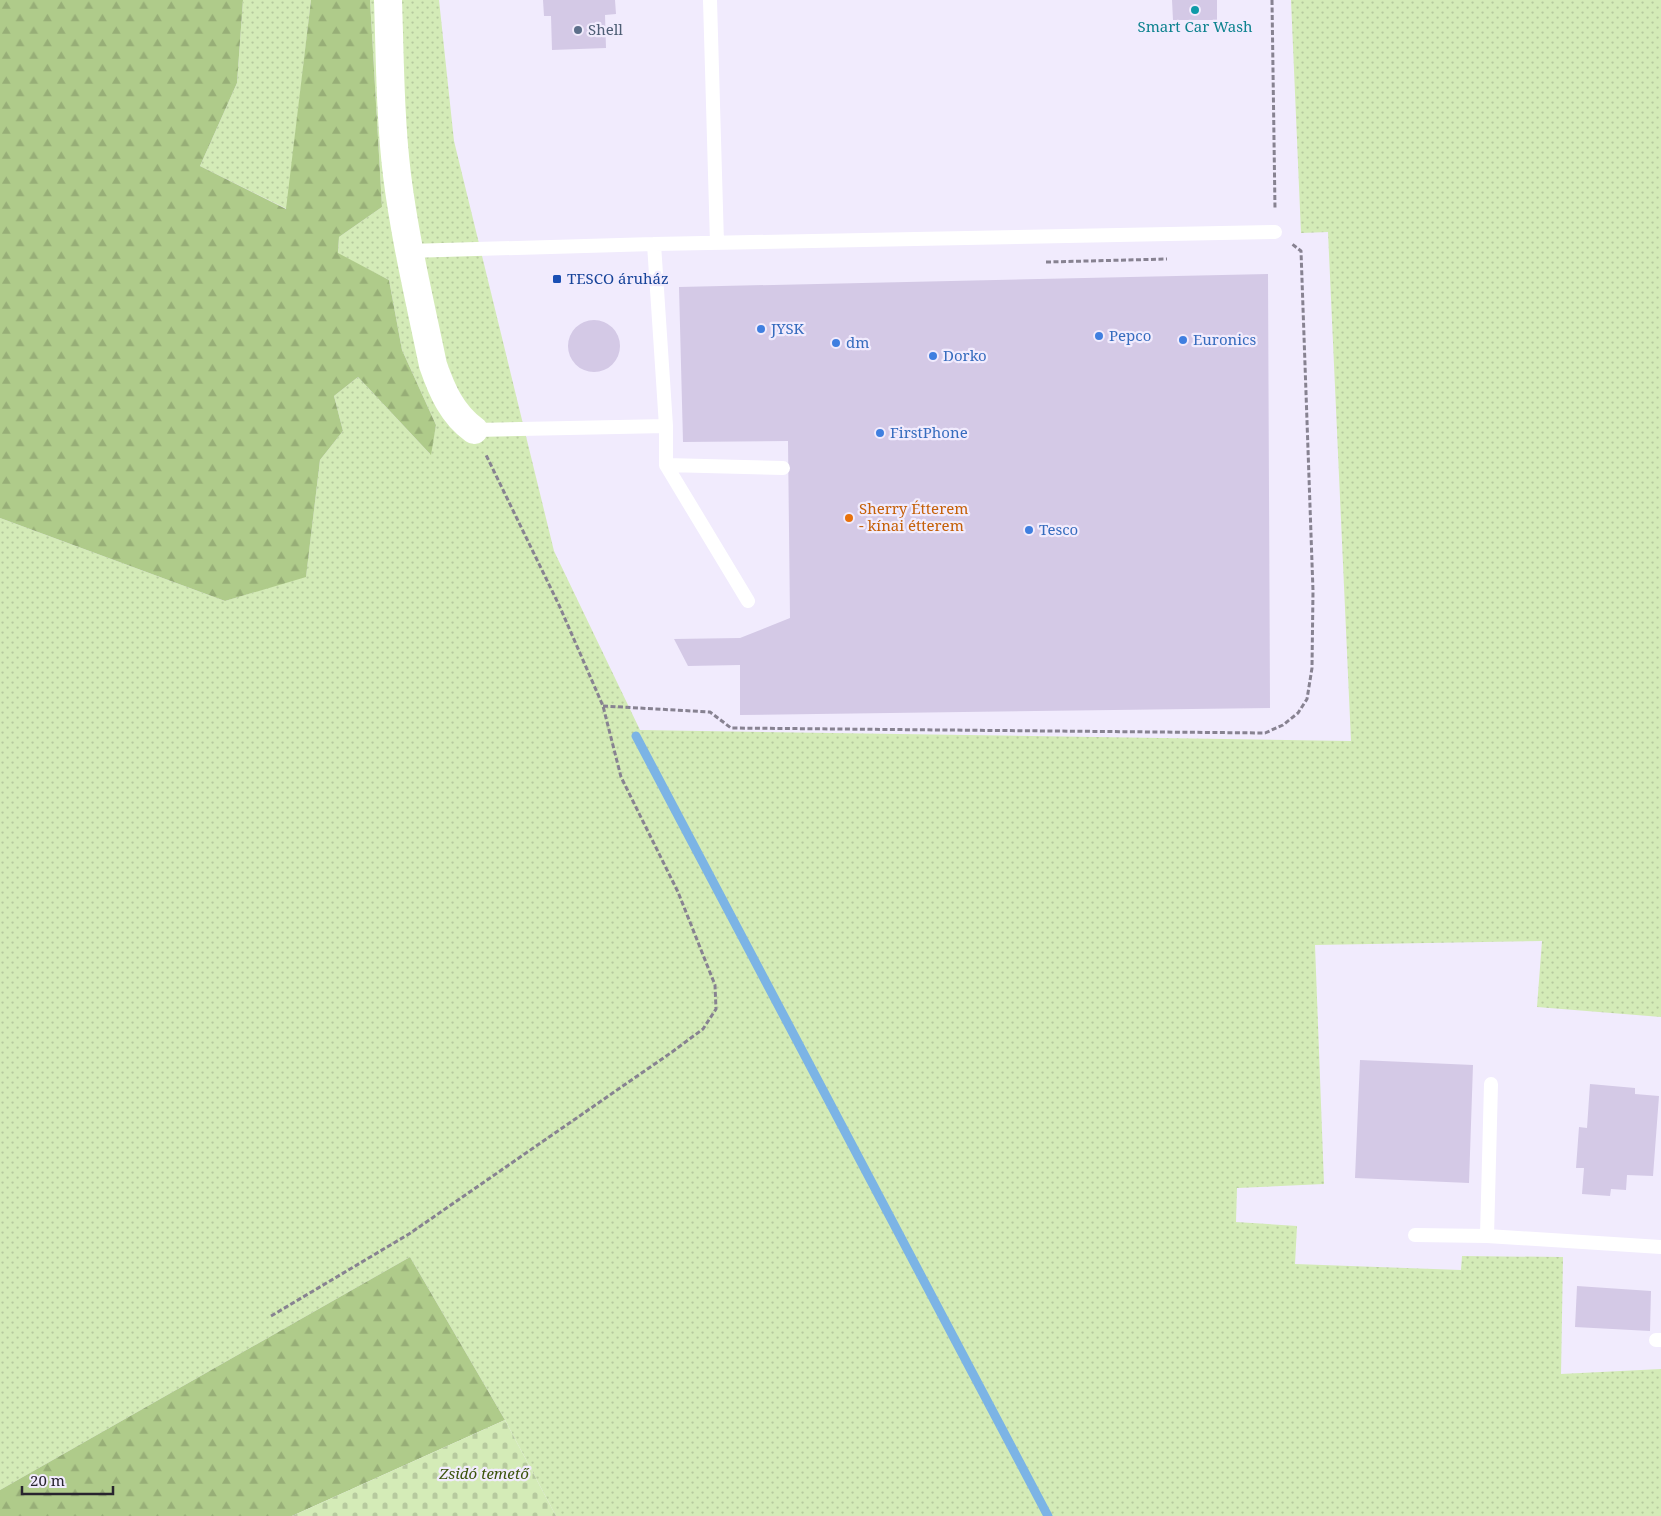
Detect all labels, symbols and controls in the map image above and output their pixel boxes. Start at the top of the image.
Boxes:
marker: Smart Car Wash [1189,4,1201,16]
place label: Smart Car Wash [1137,16,1253,36]
place label: Shell [588,19,623,39]
marker: Shell [572,24,584,36]
place label: TESCO áruház [567,268,669,288]
marker: TESCO áruház [551,273,563,285]
place label: JYSK [770,318,805,338]
marker: JYSK [755,323,767,335]
place label: Pepco [1109,325,1151,345]
place label: Euronics [1193,329,1256,349]
marker: Pepco [1093,330,1105,342]
place label: dm [846,332,869,352]
marker: Euronics [1177,334,1189,346]
marker: dm [830,337,842,349]
place label: Dorko [943,345,987,365]
marker: Dorko [927,350,939,362]
place label: FirstPhone [890,422,968,442]
marker: FirstPhone [874,427,886,439]
place label: Sherry Étterem - kínai étterem [859,498,968,535]
marker: Sherry Étterem - kínai étterem [843,512,855,524]
place label: Tesco [1039,519,1078,539]
marker: Tesco [1023,524,1035,536]
park label: Zsidó temető [438,1463,530,1483]
scale bar [22,1464,114,1496]
text: 20 m [30,1470,65,1490]

